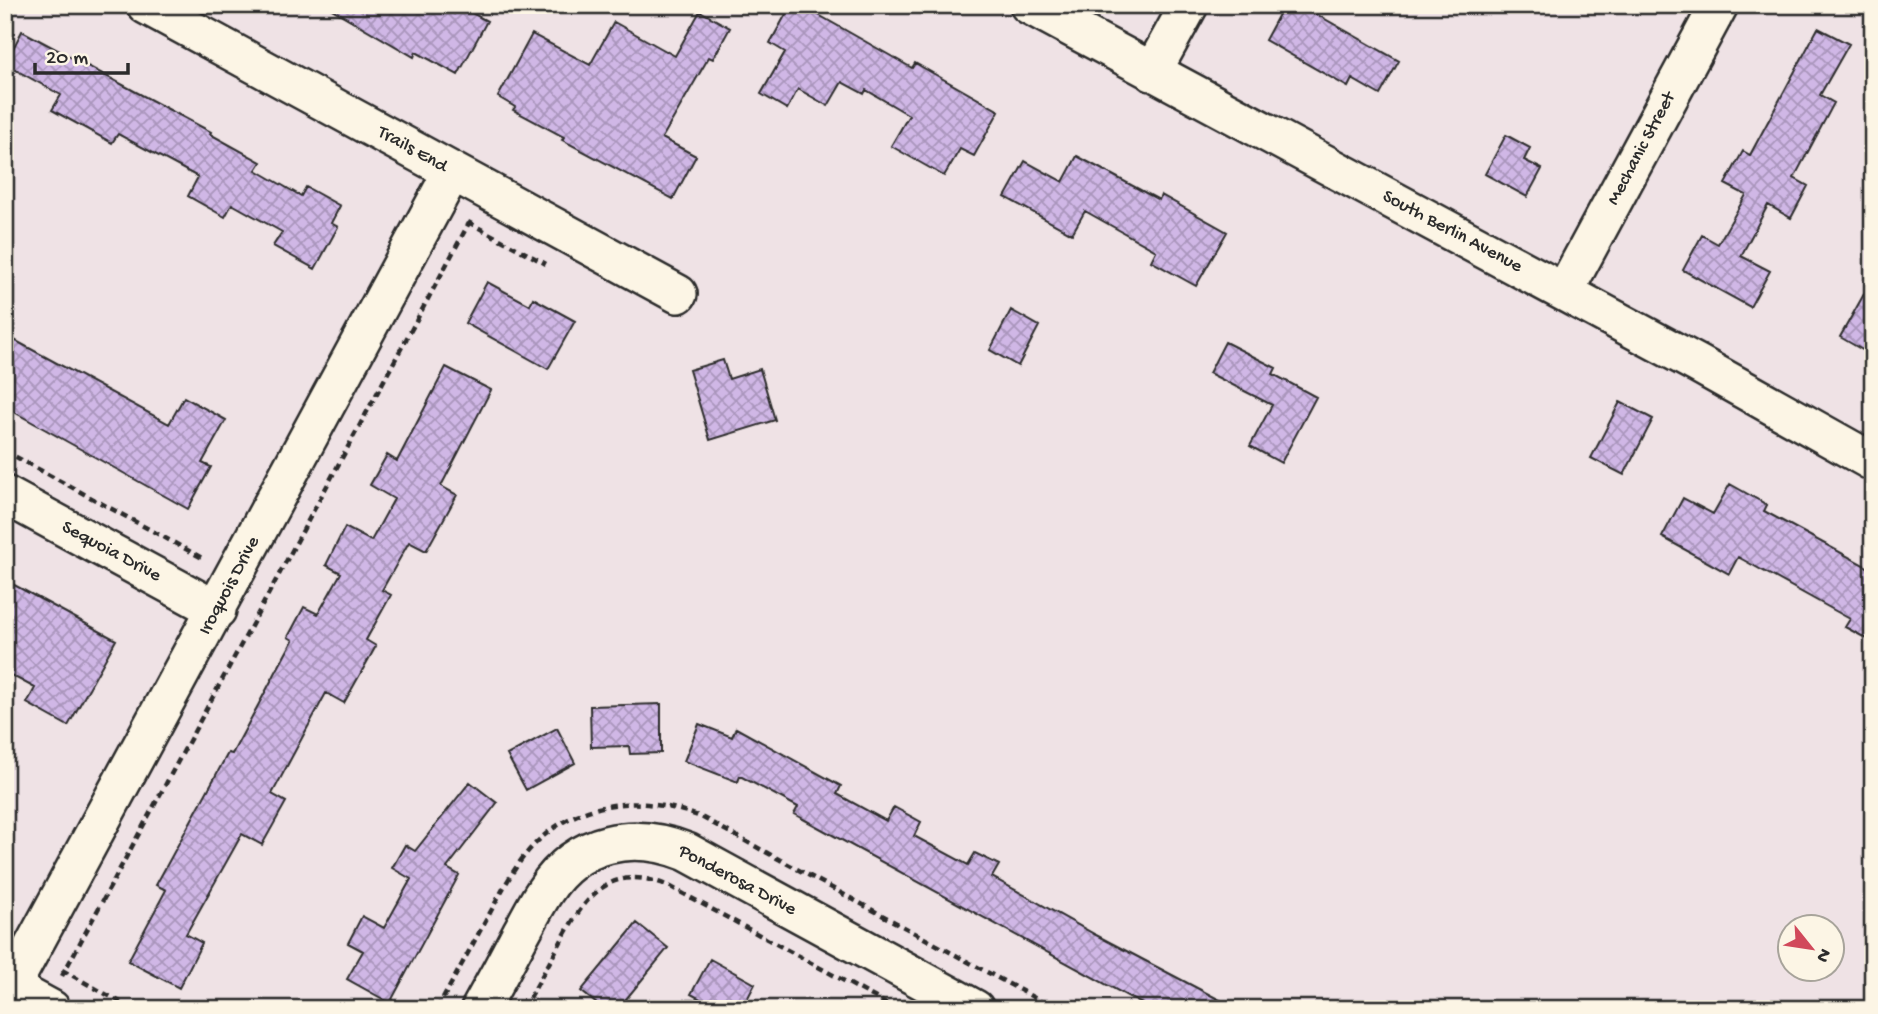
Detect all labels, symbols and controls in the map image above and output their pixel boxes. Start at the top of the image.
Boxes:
scale bar [35,32,128,76]
text: 20 m [46,47,88,72]
street label: Mechanic Street [1603,86,1683,210]
street label: Trails End [372,121,453,179]
street label: South Berlin Avenue [1378,185,1526,279]
street label: Sequoia Drive [57,516,165,588]
street label: Iroquois Drive [194,533,266,639]
street label: Ponderosa Drive [673,840,800,922]
north arrow [1776,912,1846,982]
text: N [1810,944,1836,966]

